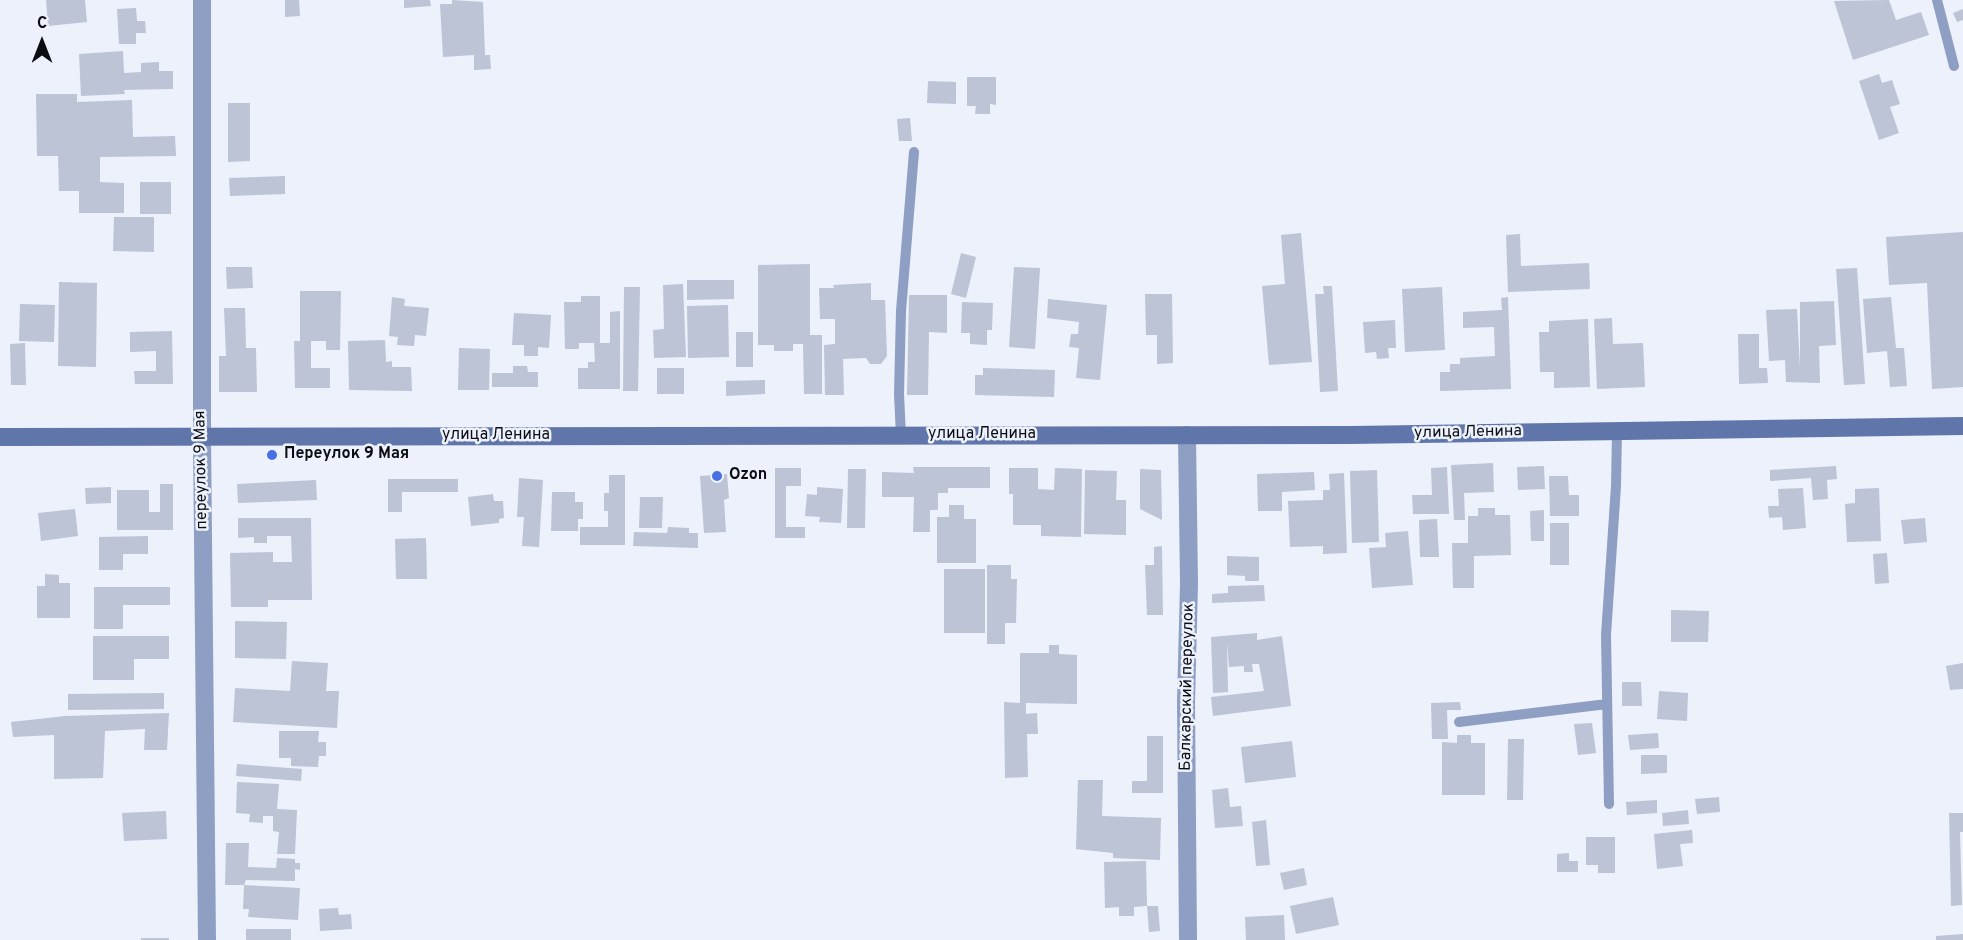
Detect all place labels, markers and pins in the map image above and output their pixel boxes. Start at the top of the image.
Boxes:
place label: Переулок 9 Мая [284,445,409,465]
marker: Переулок 9 Мая [265,448,279,462]
place label: Ozon [729,466,767,486]
marker: Ozon [710,469,724,483]

